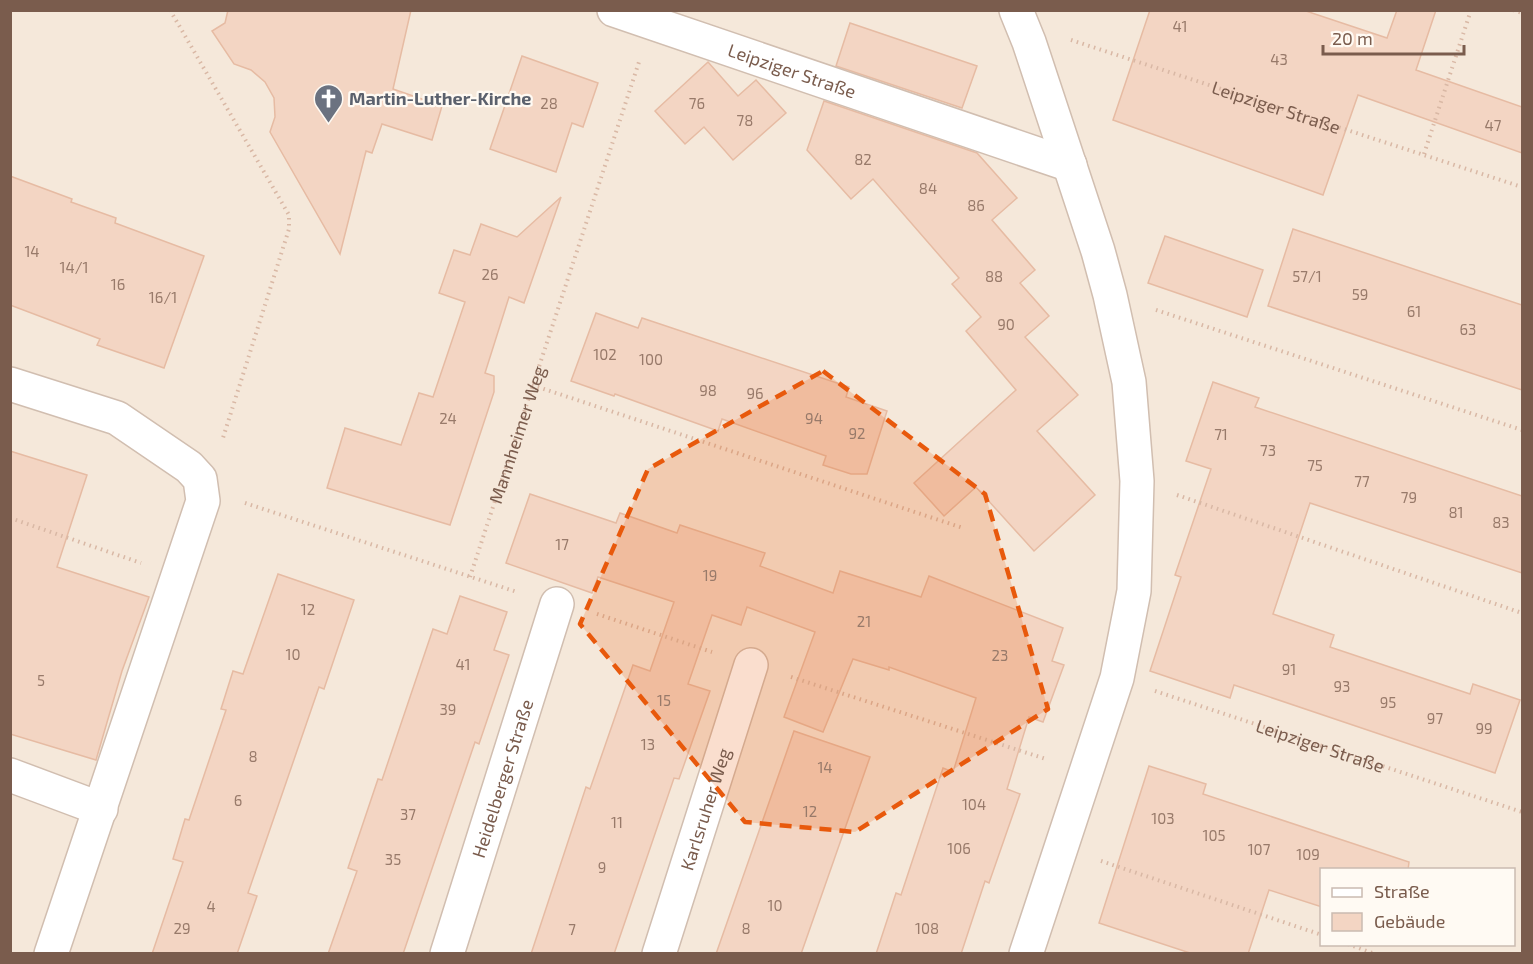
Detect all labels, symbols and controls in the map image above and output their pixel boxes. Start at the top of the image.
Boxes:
house number: 41 [1172,17,1188,35]
scale bar [1323,18,1464,56]
text: 20 m [1332,27,1373,49]
street label: Leipziger Straße [725,39,859,102]
house number: 43 [1270,50,1288,68]
street label: Leipziger Straße [1209,76,1343,138]
church icon: Martin-Luther-Kirche [312,82,344,124]
place label: Martin-Luther-Kirche [349,87,531,109]
house number: 28 [540,94,558,112]
house number: 76 [689,94,705,112]
house number: 78 [737,111,753,129]
house number: 47 [1485,116,1502,134]
house number: 82 [854,150,872,168]
house number: 84 [919,179,937,197]
house number: 86 [967,196,985,214]
house number: 14 [24,242,40,260]
house number: 14/1 [60,258,88,276]
house number: 26 [481,265,499,283]
house number: 88 [985,267,1003,285]
house number: 57/1 [1292,267,1322,285]
house number: 16 [111,275,125,293]
house number: 59 [1352,285,1368,303]
house number: 16/1 [149,288,177,306]
house number: 61 [1407,302,1421,320]
house number: 90 [997,315,1015,333]
house number: 63 [1460,320,1476,338]
house number: 102 [593,345,617,363]
house number: 100 [639,350,663,368]
street label: Mannheimer Weg [484,363,550,506]
house number: 98 [699,381,717,399]
house number: 96 [746,384,764,402]
house number: 24 [439,409,457,427]
house number: 94 [805,409,823,427]
house number: 92 [848,424,866,442]
house number: 71 [1214,425,1228,443]
house number: 73 [1260,441,1276,459]
house number: 75 [1307,456,1323,474]
house number: 77 [1354,472,1370,490]
house number: 79 [1401,488,1417,506]
house number: 81 [1448,503,1464,521]
house number: 83 [1492,513,1510,531]
house number: 17 [555,535,569,553]
house number: 19 [703,566,717,584]
house number: 12 [301,600,315,618]
house number: 21 [857,612,871,630]
house number: 10 [285,645,301,663]
house number: 23 [992,646,1008,664]
house number: 41 [455,655,471,673]
house number: 91 [1282,660,1296,678]
house number: 5 [37,671,45,689]
house number: 93 [1334,677,1350,695]
house number: 15 [657,691,671,709]
house number: 95 [1380,693,1396,711]
street label: Heidelberger Straße [467,696,537,860]
house number: 39 [440,700,456,718]
house number: 97 [1427,709,1443,727]
street label: Leipziger Straße [1253,714,1387,777]
house number: 99 [1475,719,1493,737]
house number: 13 [641,735,655,753]
street label: Karlsruher Weg [675,745,735,873]
house number: 8 [248,747,258,765]
house number: 14 [817,758,833,776]
house number: 6 [234,791,242,809]
house number: 104 [962,795,986,813]
house number: 12 [803,802,817,820]
house number: 37 [400,805,416,823]
house number: 103 [1151,809,1175,827]
house number: 11 [611,813,623,831]
house number: 105 [1202,826,1226,844]
house number: 106 [947,839,971,857]
house number: 107 [1248,840,1271,858]
house number: 109 [1296,845,1320,863]
house number: 35 [385,850,401,868]
house number: 9 [598,858,606,876]
legend [1320,868,1515,946]
text: Straße [1374,880,1430,902]
house number: 10 [767,896,783,914]
house number: 4 [206,897,216,915]
text: Gebäude [1374,910,1445,932]
house number: 29 [173,919,191,937]
house number: 8 [741,919,751,937]
house number: 108 [915,919,939,937]
house number: 7 [568,920,576,938]

